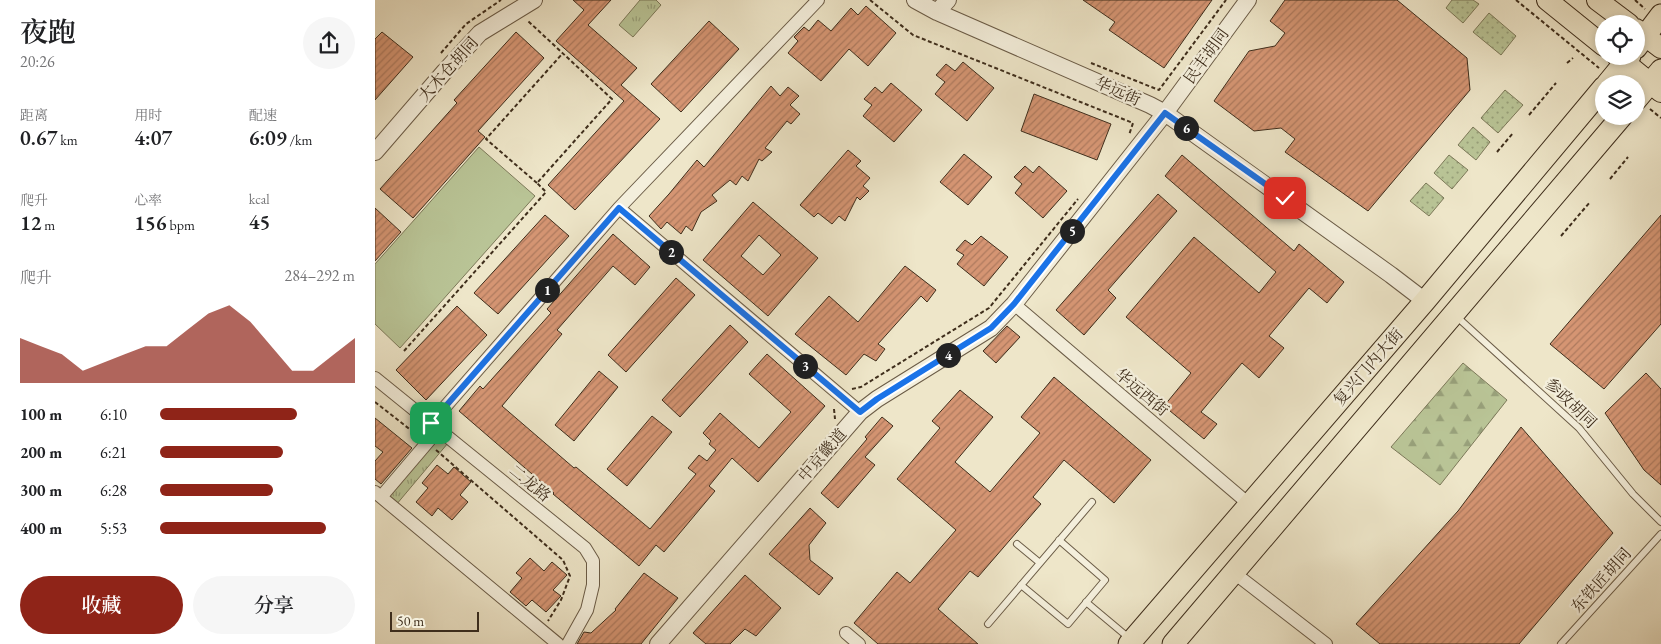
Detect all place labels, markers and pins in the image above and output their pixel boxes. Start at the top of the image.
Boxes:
pin: 6 [1173,116,1199,140]
pin [1264,177,1306,219]
pin: 5 [1059,218,1085,244]
pin: 2 [659,240,683,264]
pin: 1 [535,278,559,302]
pin: 4 [935,342,961,368]
pin: 3 [793,354,817,378]
pin [410,402,452,444]

